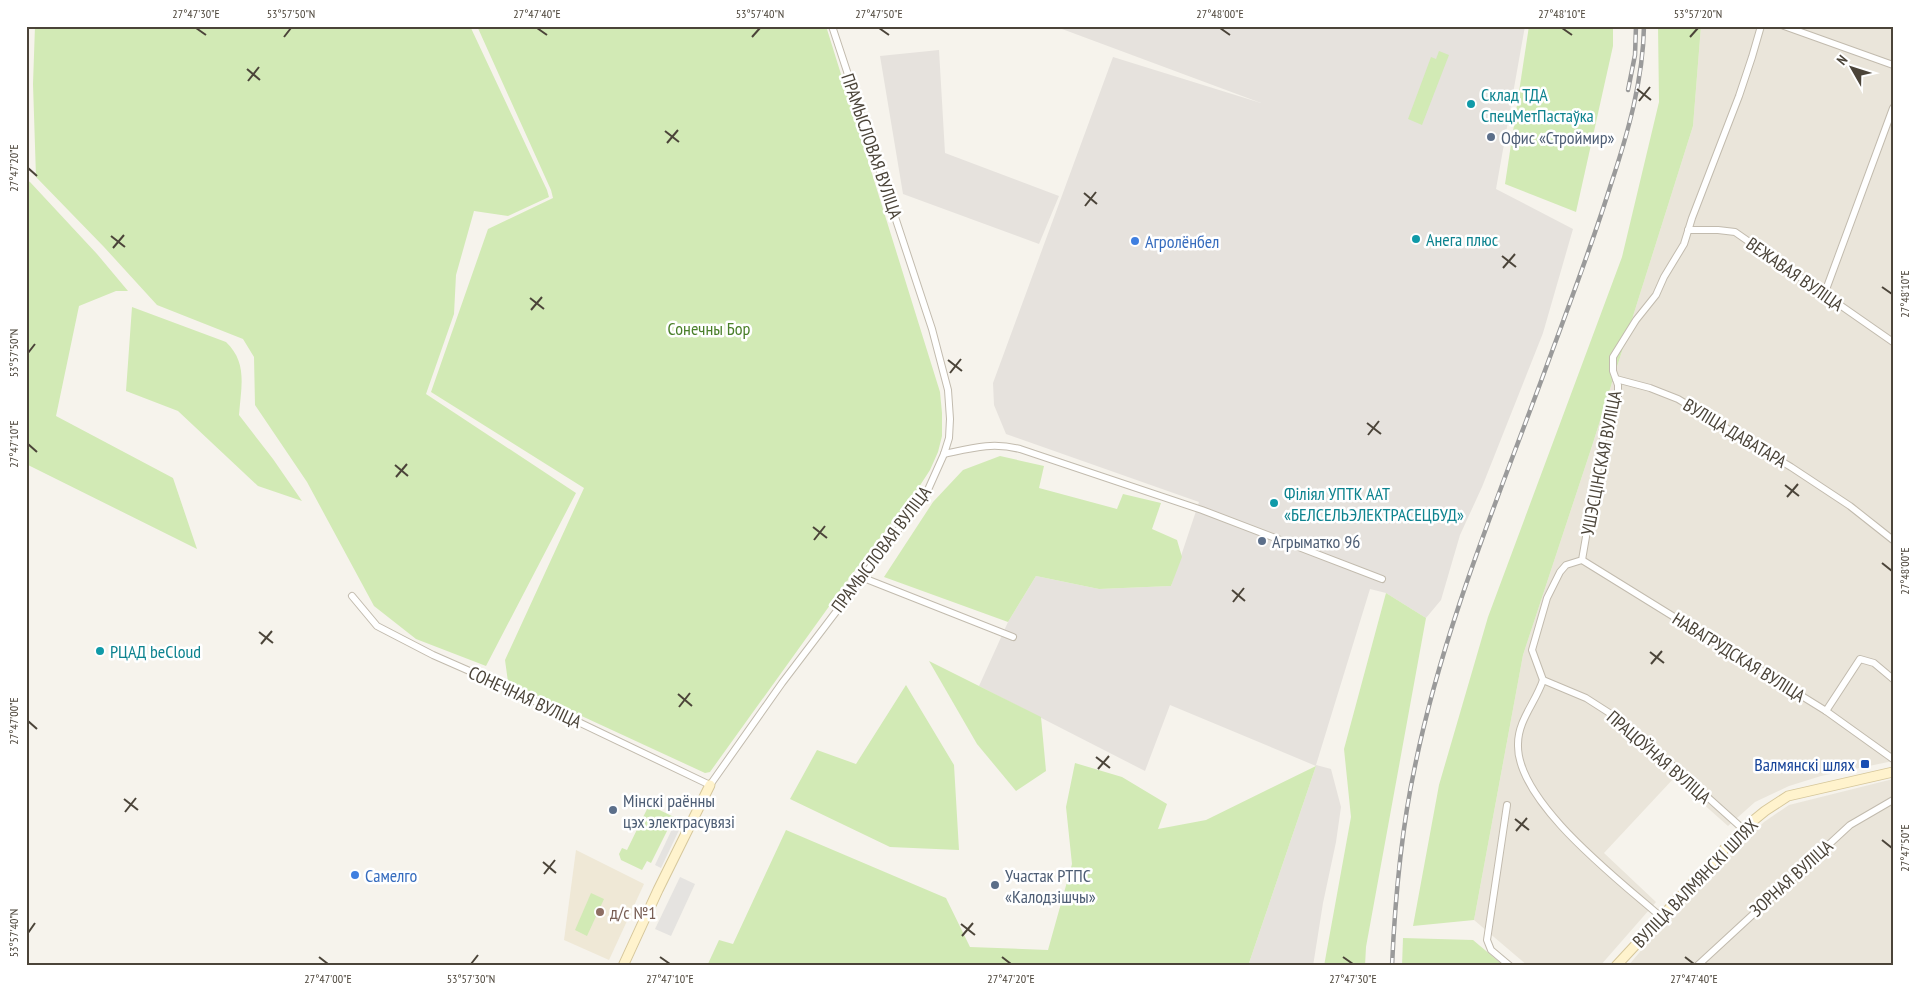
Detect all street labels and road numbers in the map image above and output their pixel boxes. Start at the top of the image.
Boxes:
street label: ПРАМЫСЛОВАЯ ВУЛІЦА [836,70,908,222]
street label: ВЕЖАВАЯ ВУЛІЦА [1742,232,1849,316]
street label: УШЭСЦІНСКАЯ ВУЛІЦА [1576,388,1626,537]
street label: ВУЛІЦА ДАВАТАРА [1679,393,1791,473]
street label: ПРАМЫСЛОВАЯ ВУЛІЦА [826,481,936,617]
street label: НАВАГРУДСКАЯ ВУЛІЦА [1668,607,1810,707]
street label: СОНЕЧНАЯ ВУЛІЦА [465,661,586,733]
street label: ПРАЦОЎНАЯ ВУЛІЦА [1602,705,1716,809]
street label: ВУЛІЦА ВАЛМЯНСКІ ШЛЯХ [1627,814,1763,952]
street label: ЗОРНАЯ ВУЛІЦА [1745,834,1838,921]

